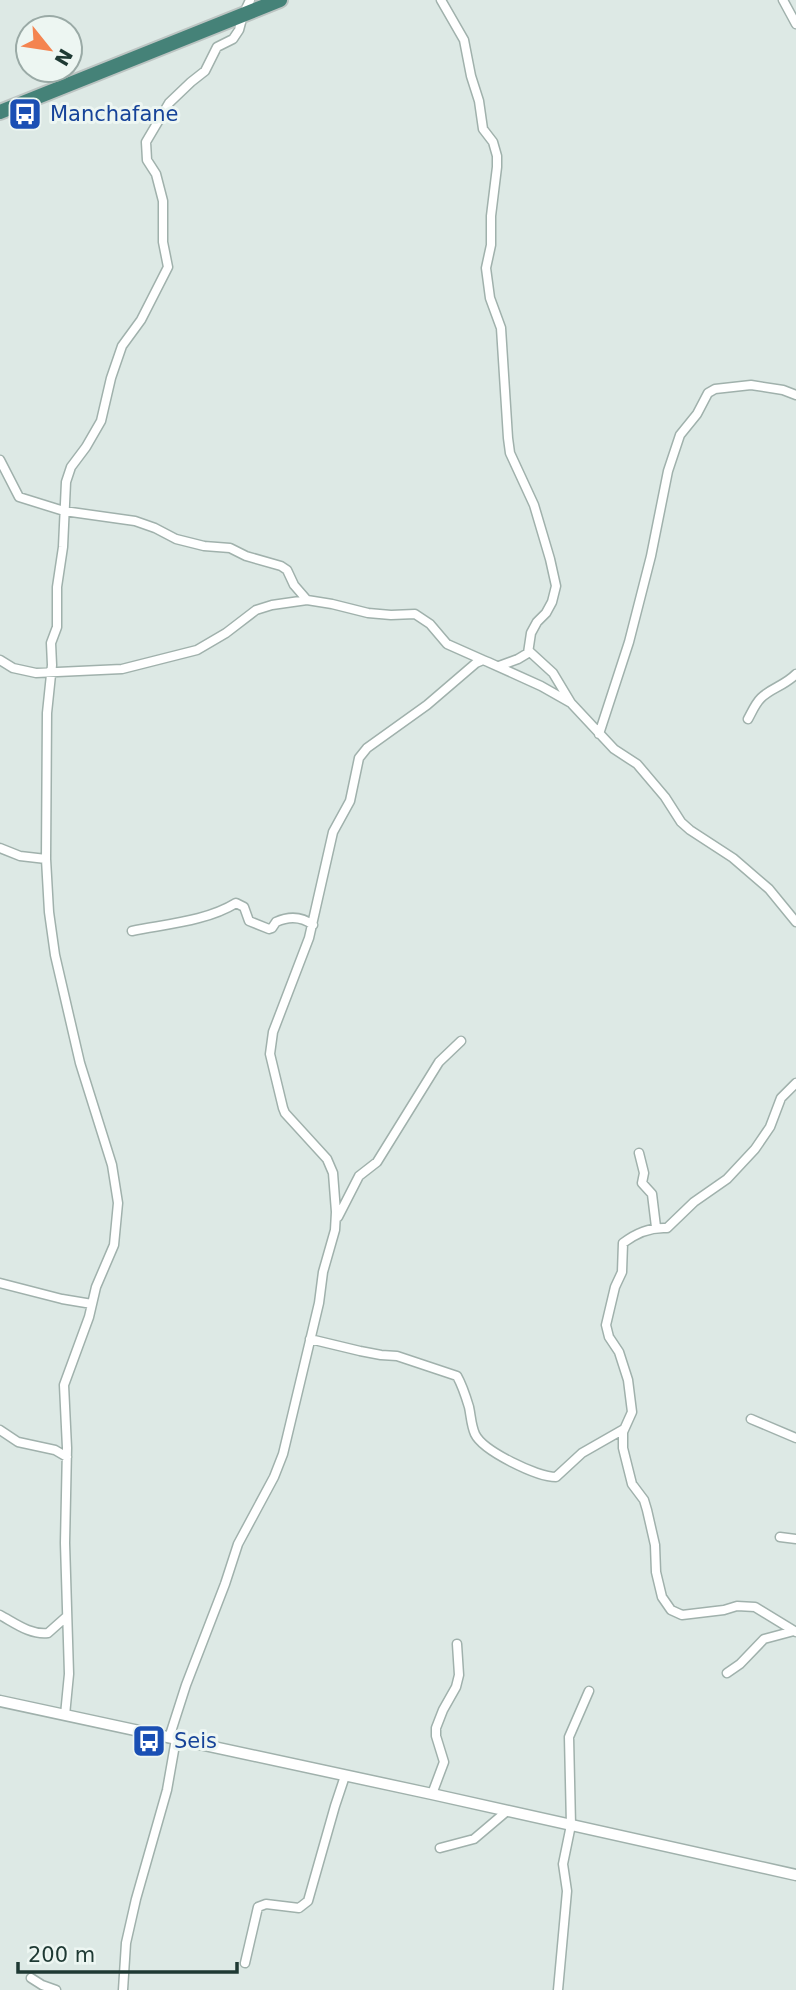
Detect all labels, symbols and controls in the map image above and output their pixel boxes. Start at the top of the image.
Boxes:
north arrow [14,14,84,84]
text: N [50,45,77,70]
bus stop icon: Manchafane [6,95,44,133]
place label: Manchafane [50,102,179,126]
bus stop icon: Seis [130,1722,168,1760]
place label: Seis [174,1729,217,1753]
scale bar [18,1930,236,1974]
text: 200 m [28,1943,95,1967]

